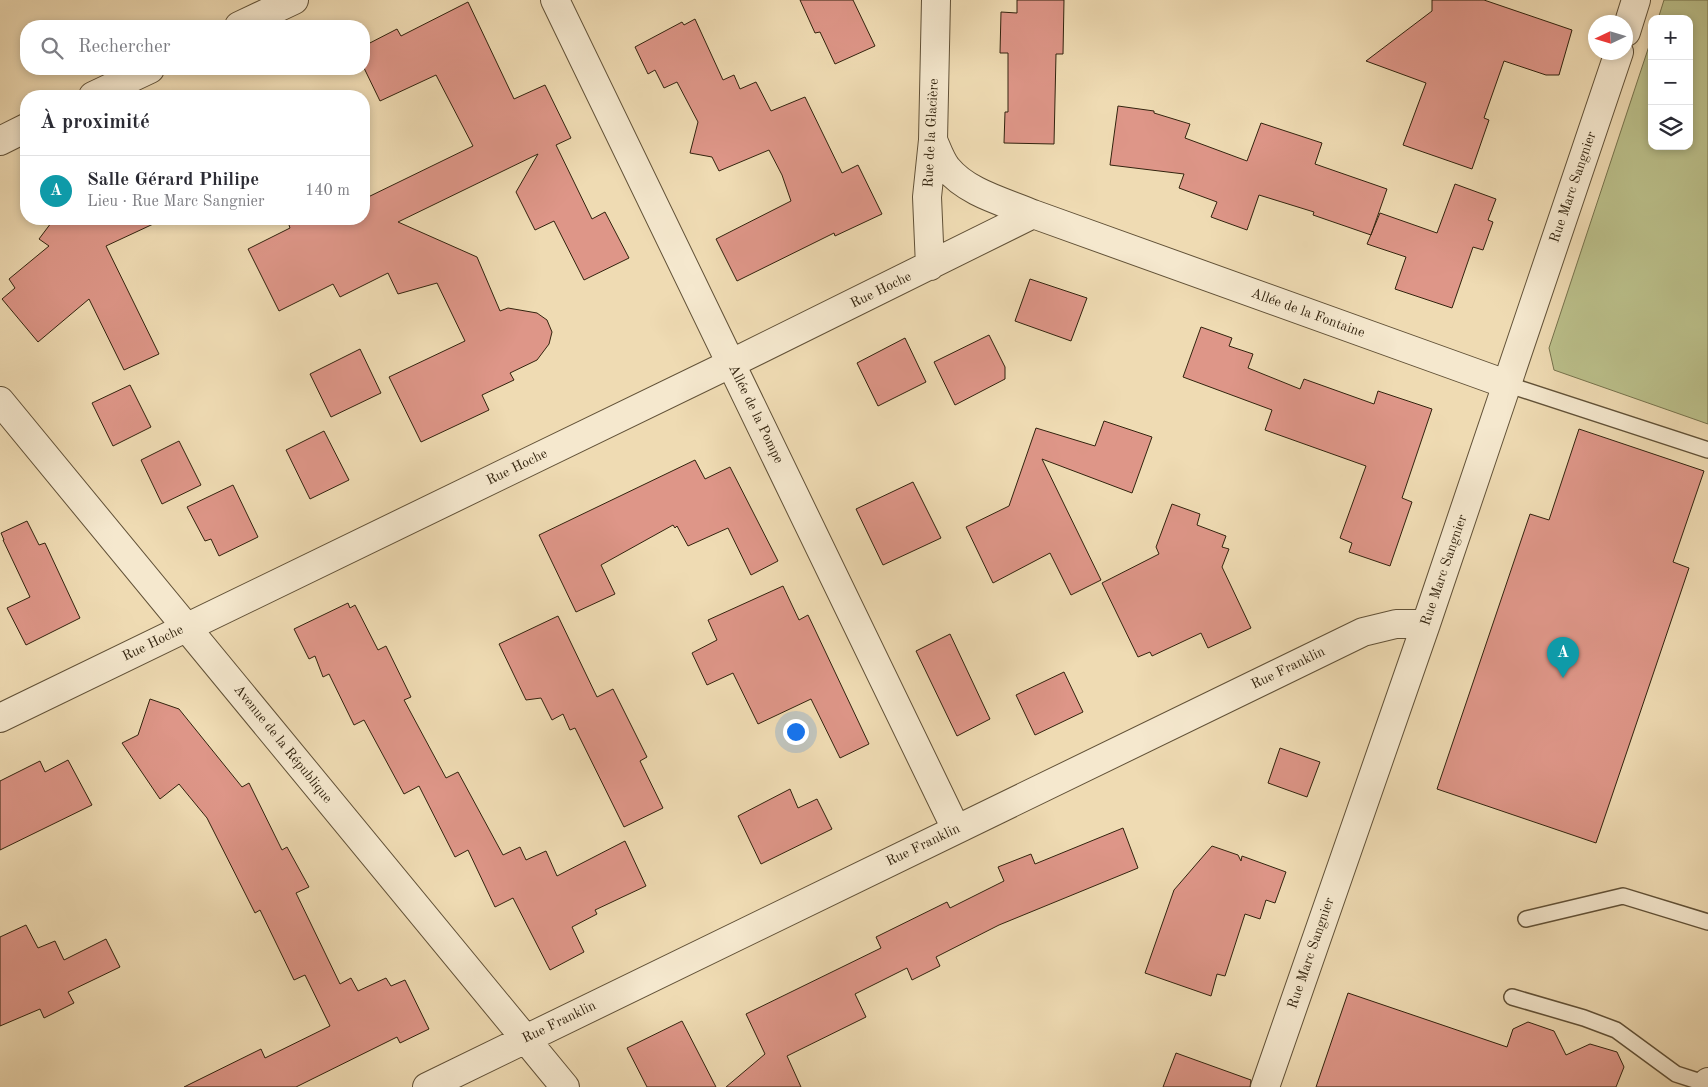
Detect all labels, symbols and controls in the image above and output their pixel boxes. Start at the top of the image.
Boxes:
north arrow [1588,15,1633,60]
map controls [1648,15,1693,150]
button: + [1648,15,1693,60]
search box [20,20,370,75]
icon: search [38,34,66,62]
text: Rechercher [78,38,171,57]
button: − [1648,60,1693,105]
street label: Rue de la Glacière [921,78,941,188]
button: layers [1648,105,1693,150]
text: À proximité [40,112,150,133]
street label: Rue Marc Sangnier [1547,129,1599,244]
text: Salle Gérard Philipe [87,171,259,190]
text: A [50,183,62,199]
text: 140 m [305,183,350,199]
text: Lieu · Rue Marc Sangnier [87,194,265,210]
street label: Rue Hoche [848,269,914,311]
street label: Allée de la Fontaine [1249,286,1367,340]
street label: Allée de la Pompe [726,362,786,466]
street label: Rue Hoche [484,446,550,488]
street label: Rue Marc Sangnier [1418,512,1470,627]
street label: Rue Hoche [120,622,186,664]
pin: A [1547,637,1579,678]
street label: Rue Franklin [1249,644,1327,692]
street label: Avenue de la République [231,682,335,806]
your location [783,719,809,745]
street label: Rue Franklin [884,821,962,869]
street label: Rue Marc Sangnier [1285,895,1337,1010]
street label: Rue Franklin [520,998,598,1046]

